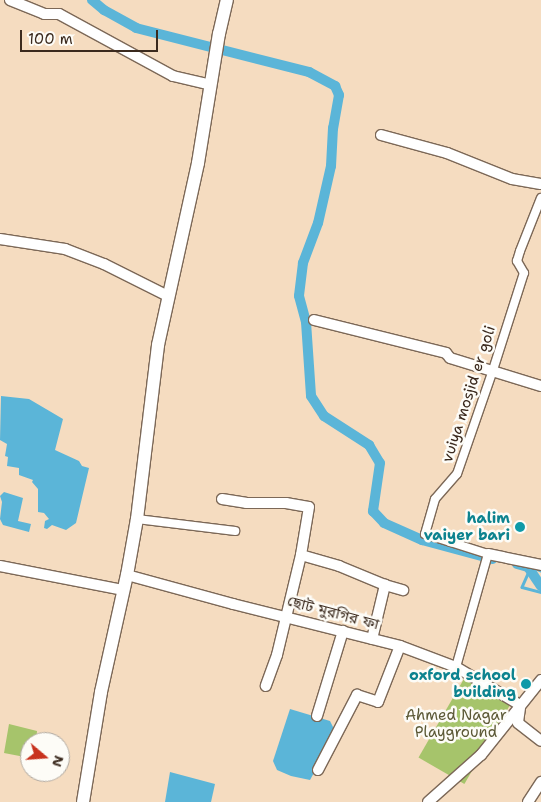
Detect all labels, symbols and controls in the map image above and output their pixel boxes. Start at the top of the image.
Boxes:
scale bar [22,20,160,52]
text: 100 m [28,29,73,49]
street label: vuiya mosjid er goli [438,323,500,465]
place label: halim vaiyer bari [424,509,510,544]
marker: halim vaiyer bari [514,521,526,533]
street label: ছোট মুরগির ফা [285,592,381,634]
place label: oxford school building [409,666,516,701]
marker: oxford school building [520,678,532,690]
park label: Ahmed Nagar Playground [405,706,507,741]
north arrow [20,732,70,782]
text: N [48,753,69,769]

